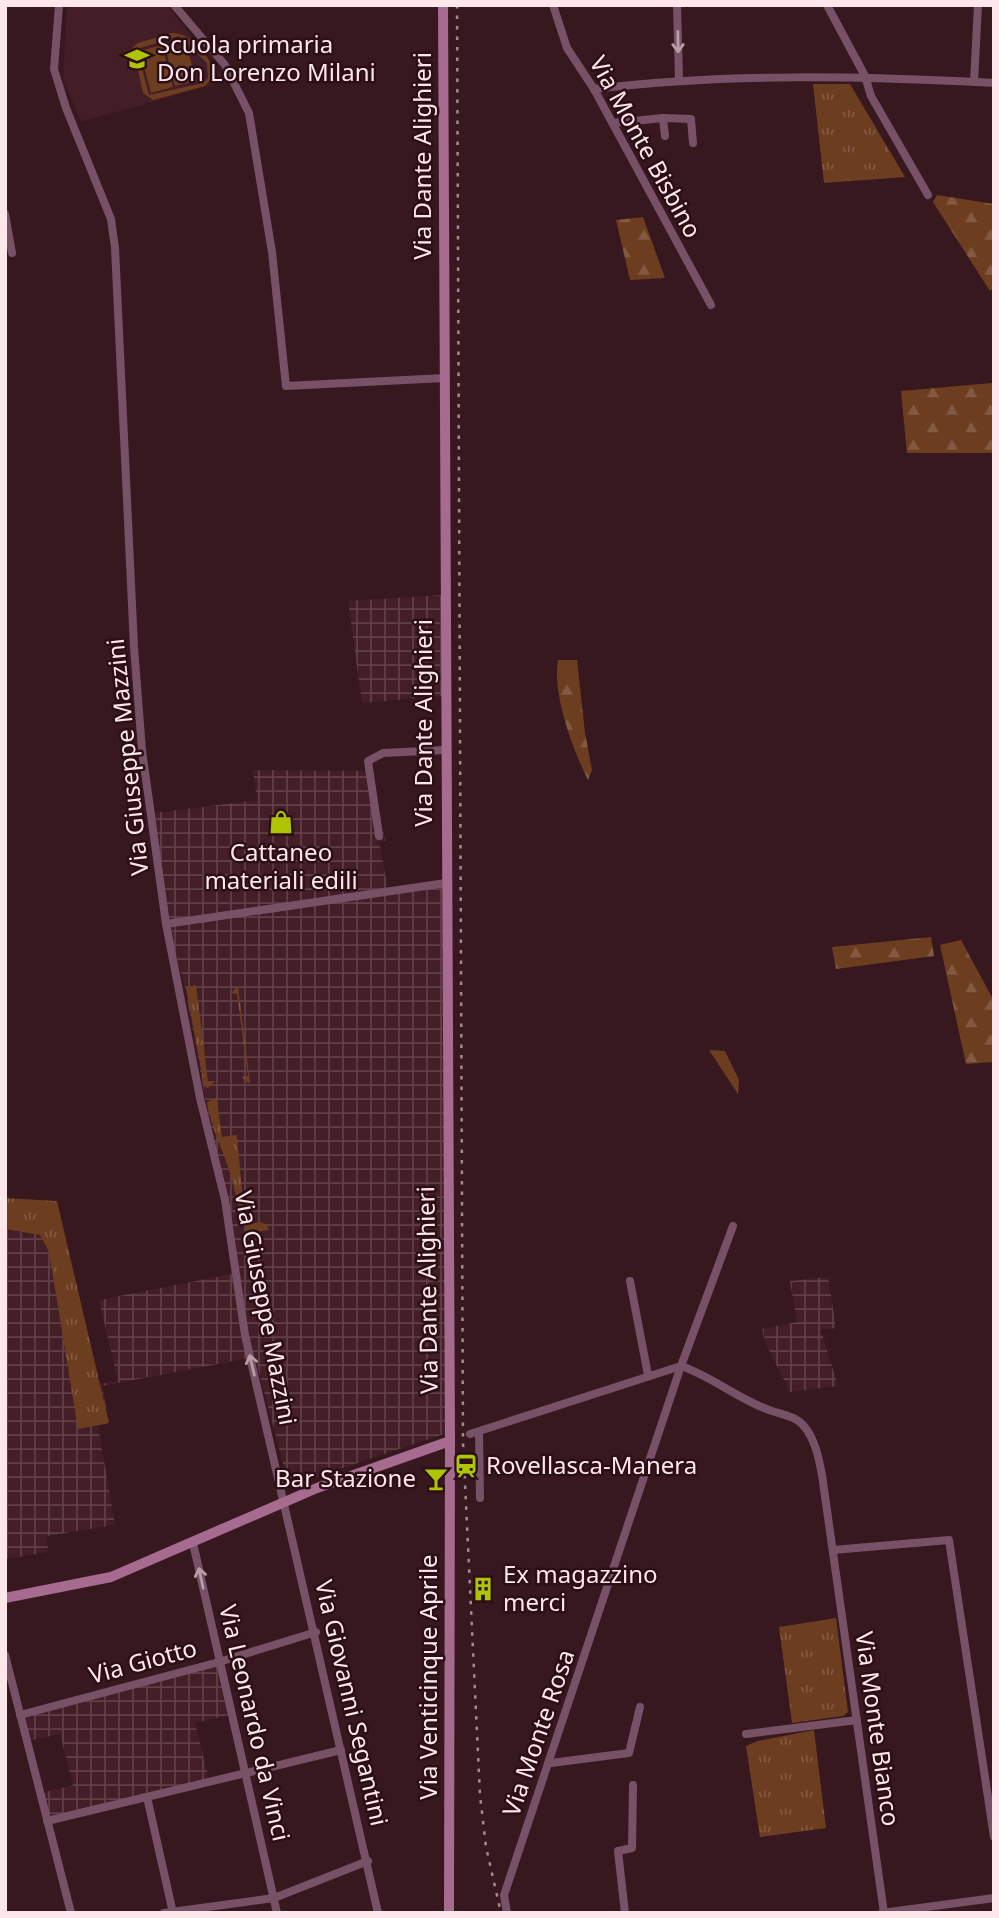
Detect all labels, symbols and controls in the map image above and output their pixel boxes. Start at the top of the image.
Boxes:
place label: Scuola primaria Don Lorenzo Milani [157,27,376,88]
one-way arrow [671,30,685,53]
school or university icon: Scuola primaria Don Lorenzo Milani [123,45,151,73]
street label: Via Monte Bisbino [583,49,710,243]
street label: Via Dante Alighieri [405,52,438,260]
street label: Via Dante Alighieri [406,619,439,827]
street label: Via Giuseppe Mazzini [98,637,155,877]
shop icon: Cattaneo materiali edili [267,808,295,836]
place label: Cattaneo materiali edili [204,835,358,896]
street label: Via Dante Alighieri [408,1186,445,1394]
street label: Via Giuseppe Mazzini [228,1188,305,1428]
one-way arrow [245,1354,258,1376]
place label: Rovellasca-Manera [486,1448,697,1481]
station icon: Rovellasca-Manera [452,1452,480,1480]
place label: Bar Stazione [275,1461,416,1494]
bar icon: Bar Stazione [422,1465,450,1493]
street label: Via Venticinque Aprile [411,1554,444,1800]
place label: Ex magazzino merci [503,1557,658,1618]
one-way arrow [194,1567,208,1590]
building icon: Ex magazzino merci [469,1575,497,1603]
street label: Via Giovanni Segantini [308,1576,397,1829]
street label: Via Leonardo da Vinci [212,1601,299,1844]
street label: Via Monte Bianco [849,1629,908,1828]
street label: Via Giotto [85,1630,200,1691]
street label: Via Monte Rosa [494,1645,582,1820]

